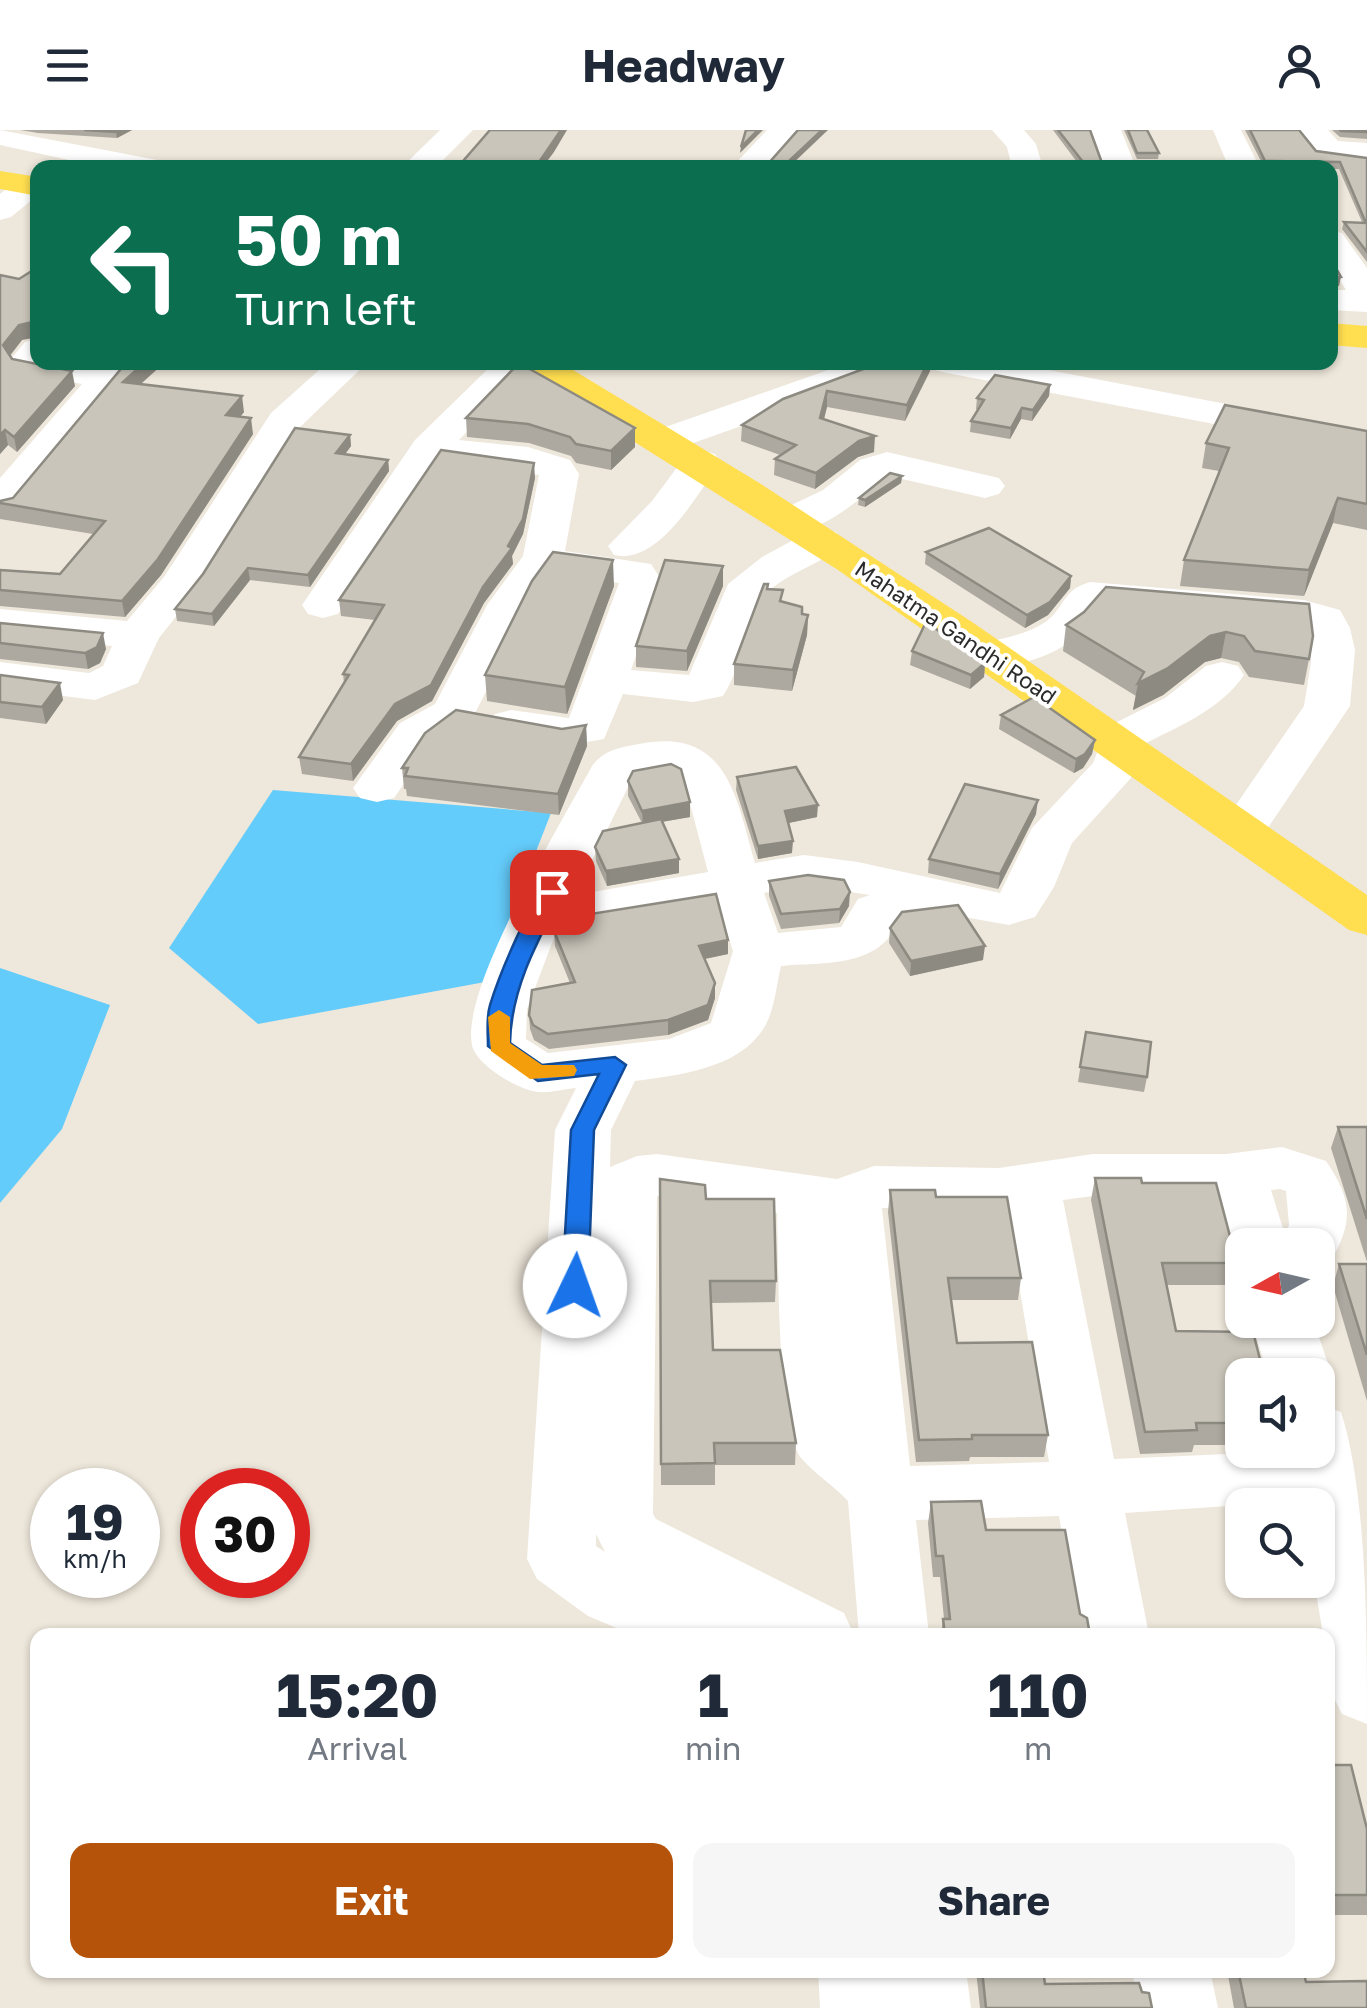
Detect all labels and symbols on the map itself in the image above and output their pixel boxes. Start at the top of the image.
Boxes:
street label: Mahatma Gandhi Road [850,555,1062,709]
pin [510,850,595,935]
north arrow [1225,1228,1335,1338]
position arrow [523,1234,627,1338]
speed limit sign: 30 [180,1468,310,1598]

